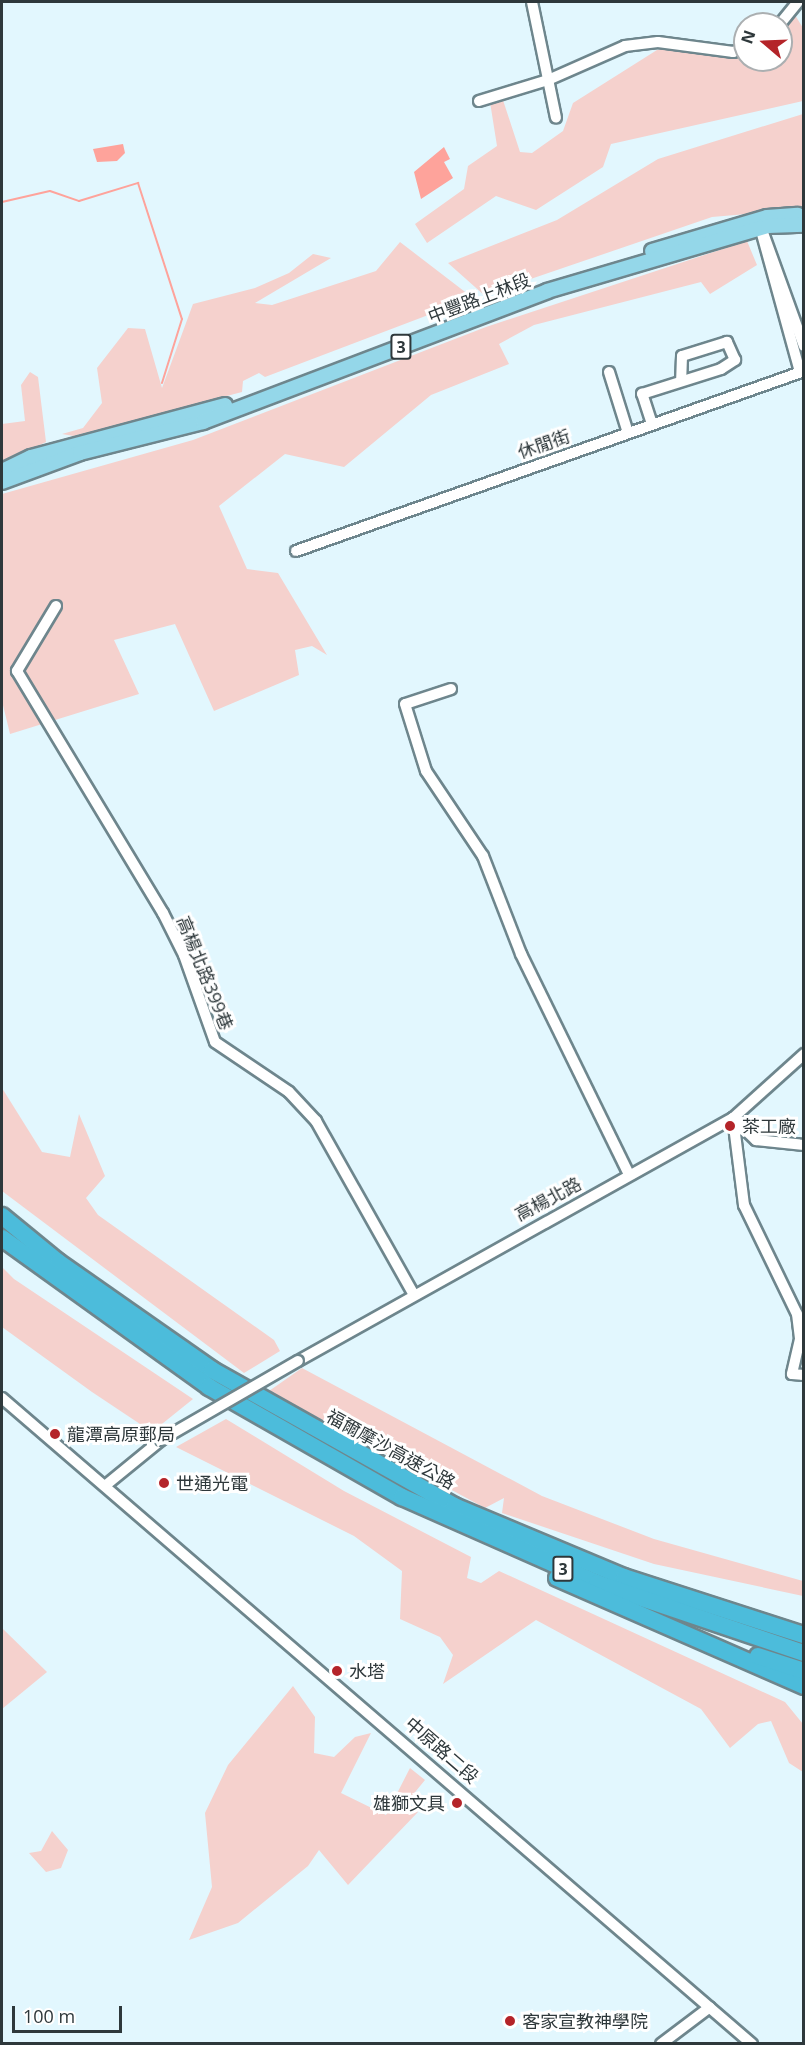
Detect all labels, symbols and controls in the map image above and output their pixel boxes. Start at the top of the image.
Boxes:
north arrow [733,12,793,72]
text: N [735,27,760,47]
street label: 中豐路上林段 [425,269,533,327]
road number: 3 [389,334,413,360]
street label: 休閒街 [515,425,573,463]
street label: 高楊北路399巷 [172,913,238,1033]
place label: 茶工廠 [742,1115,796,1137]
marker: 茶工廠 [723,1119,737,1133]
street label: 高楊北路 [511,1173,585,1225]
street label: 福爾摩沙高速公路 [323,1405,459,1493]
place label: 龍潭高原郵局 [67,1423,175,1445]
marker: 龍潭高原郵局 [48,1427,62,1441]
place label: 世通光電 [176,1472,248,1494]
marker: 世通光電 [157,1476,171,1490]
road number: 3 [551,1556,575,1582]
place label: 水塔 [349,1660,385,1682]
marker: 水塔 [330,1664,344,1678]
street label: 中原路二段 [401,1712,483,1788]
place label: 雄獅文具 [373,1792,445,1814]
marker: 雄獅文具 [450,1796,464,1810]
scale bar [15,1994,124,2032]
text: 100 m [23,2004,75,2028]
place label: 客家宣教神學院 [522,2010,648,2032]
marker: 客家宣教神學院 [503,2014,517,2028]

